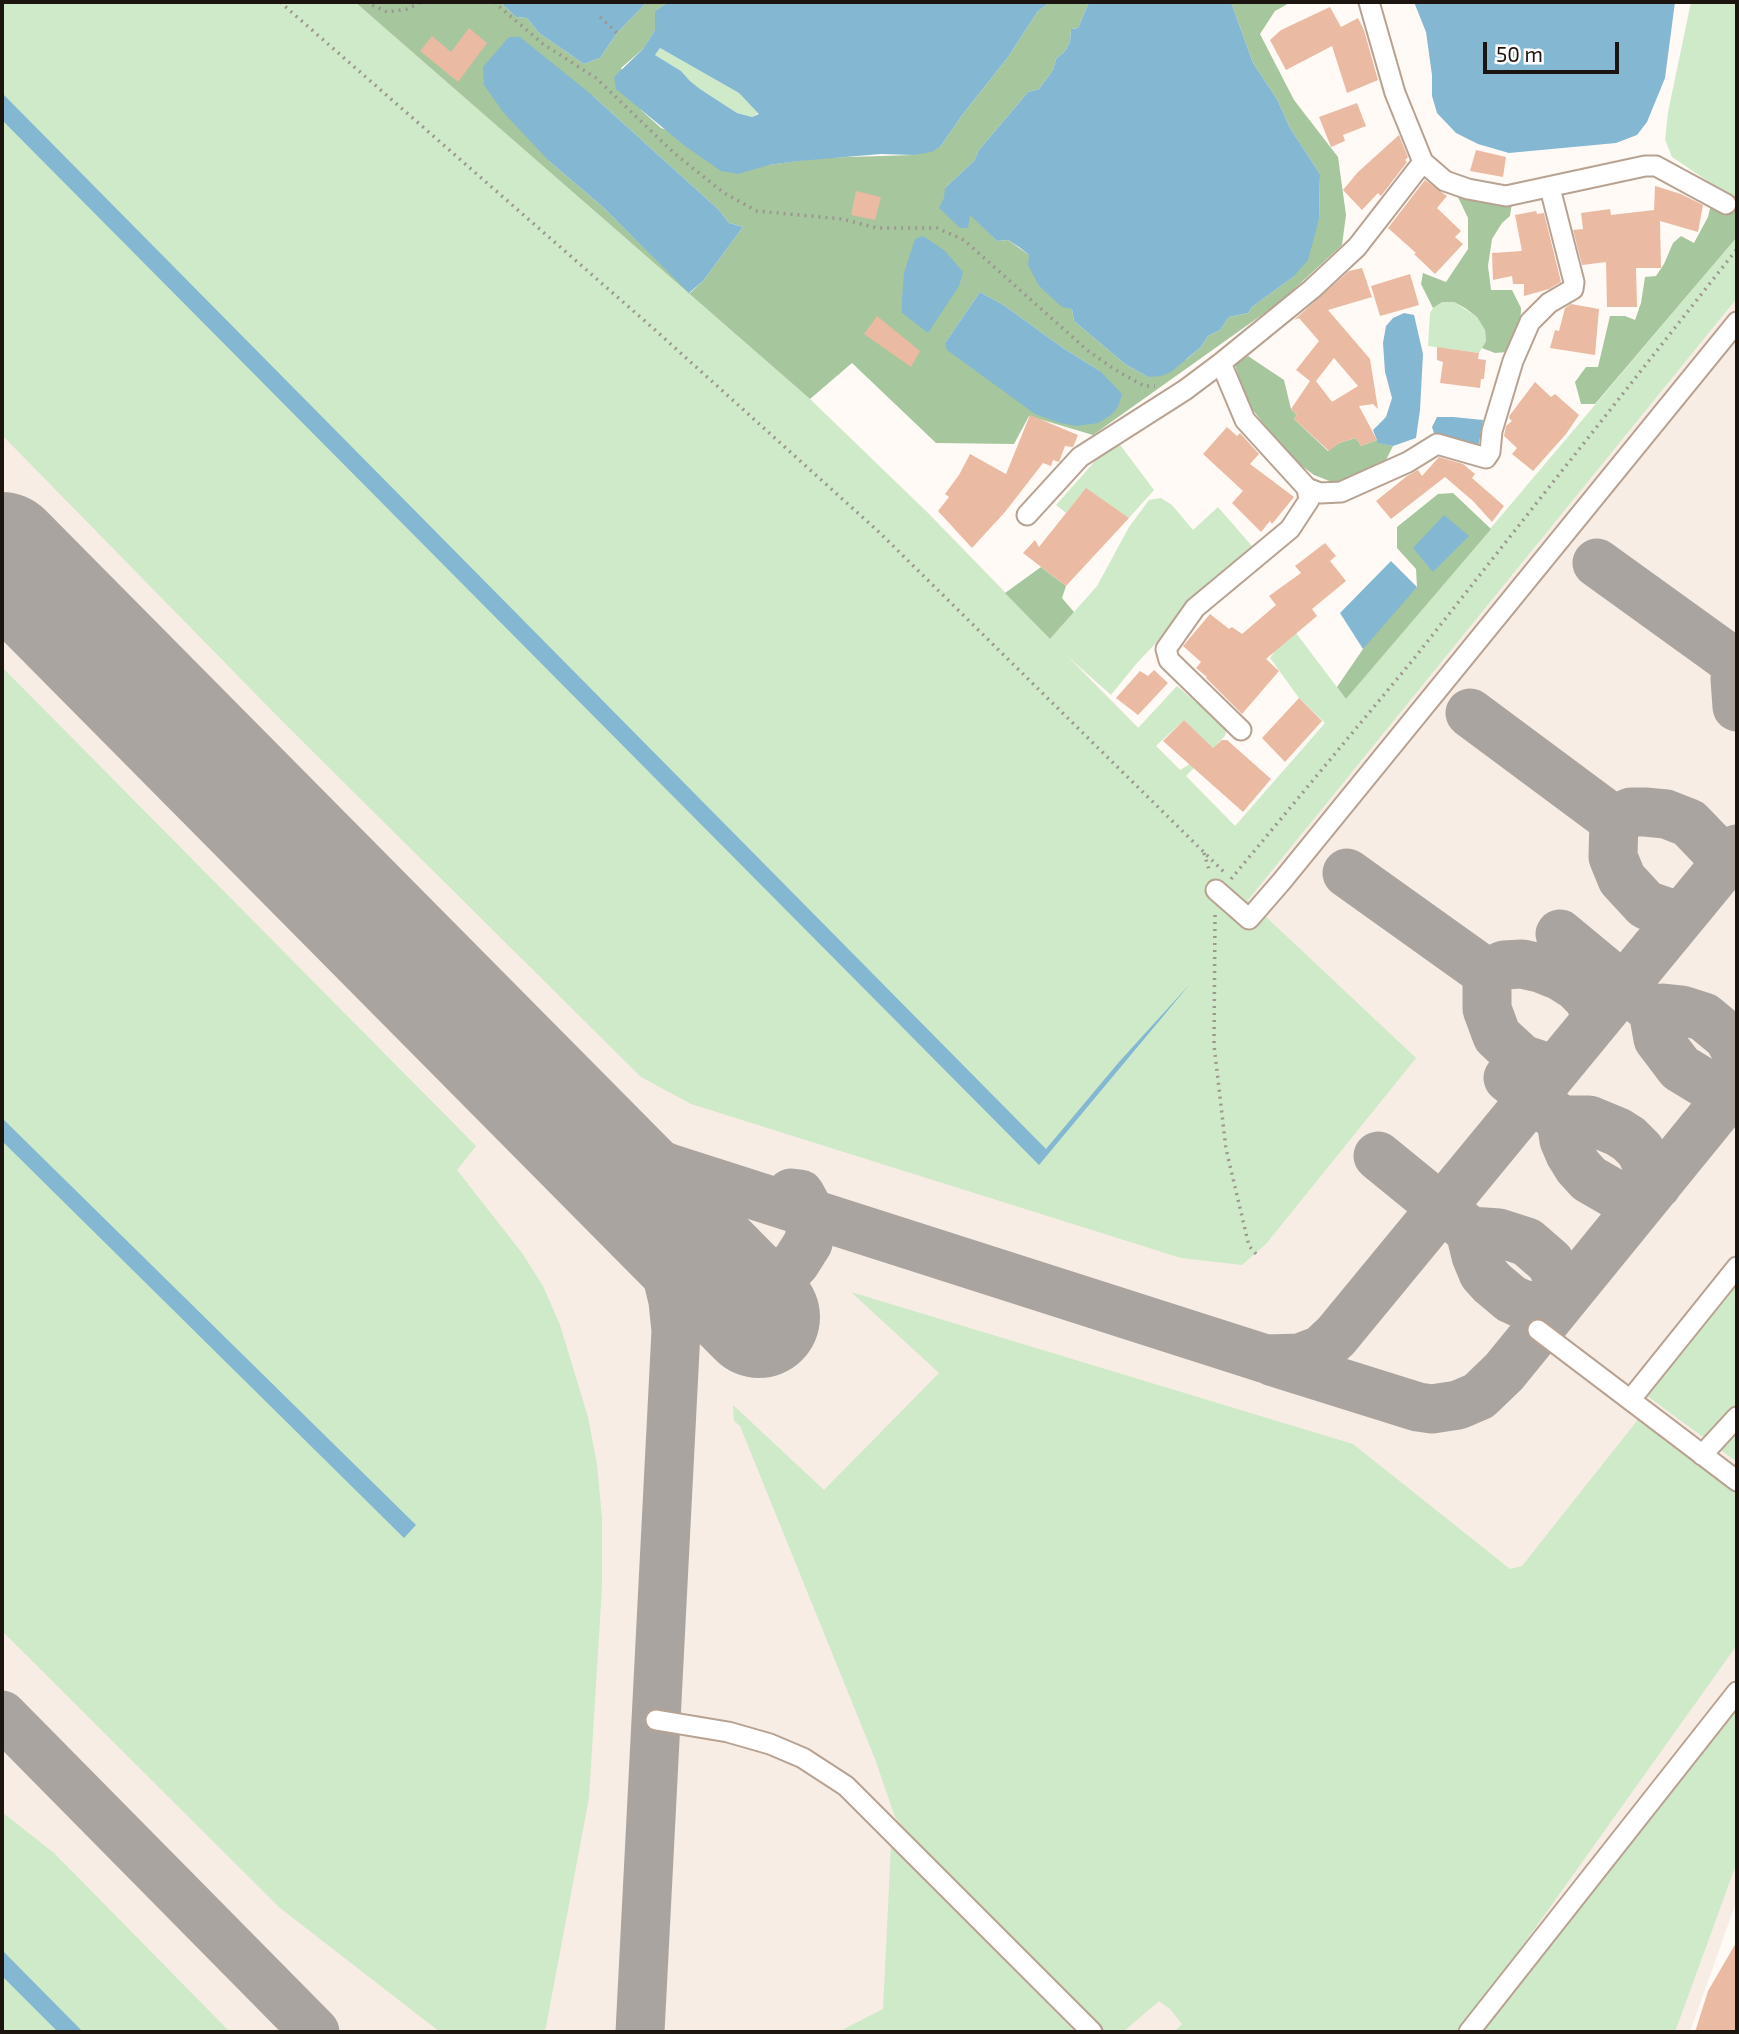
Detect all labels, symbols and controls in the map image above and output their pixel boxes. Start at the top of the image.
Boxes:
scale bar [1487,28,1624,72]
text: 50 m [1496,41,1543,66]

